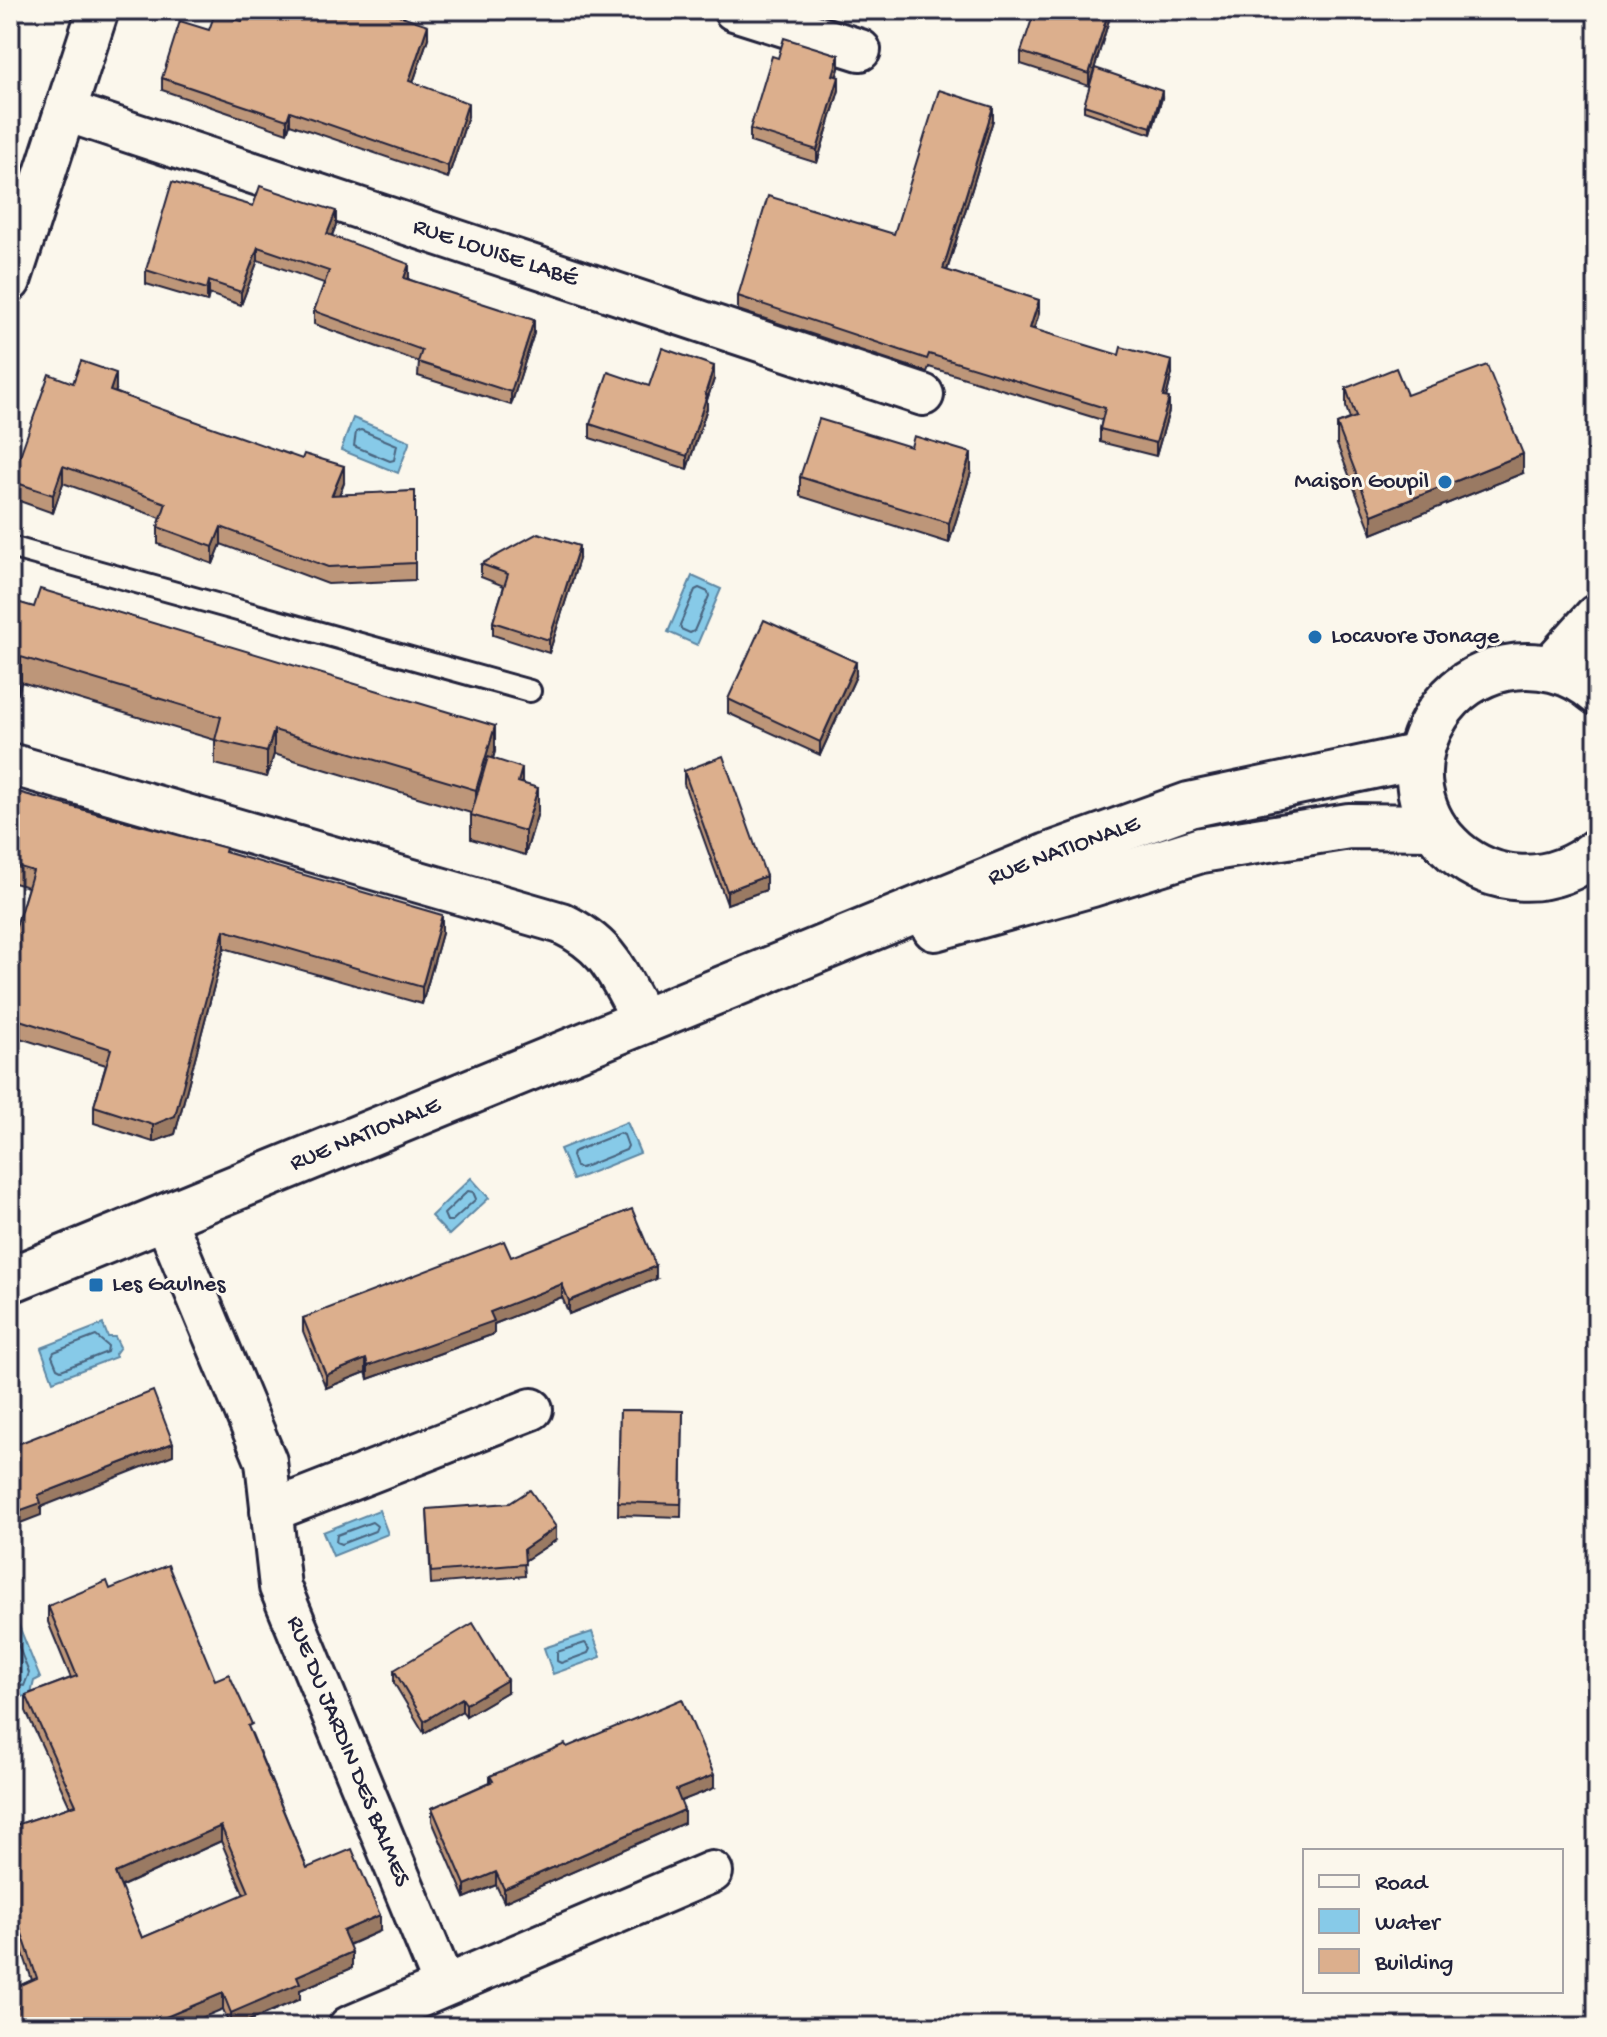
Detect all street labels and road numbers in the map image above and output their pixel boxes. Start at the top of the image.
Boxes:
street label: RUE LOUISE LABÉ [409,212,582,294]
street label: RUE NATIONALE [984,809,1145,893]
street label: RUE NATIONALE [286,1091,446,1178]
street label: RUE DU JARDIN DES BALMES [279,1612,417,1892]

